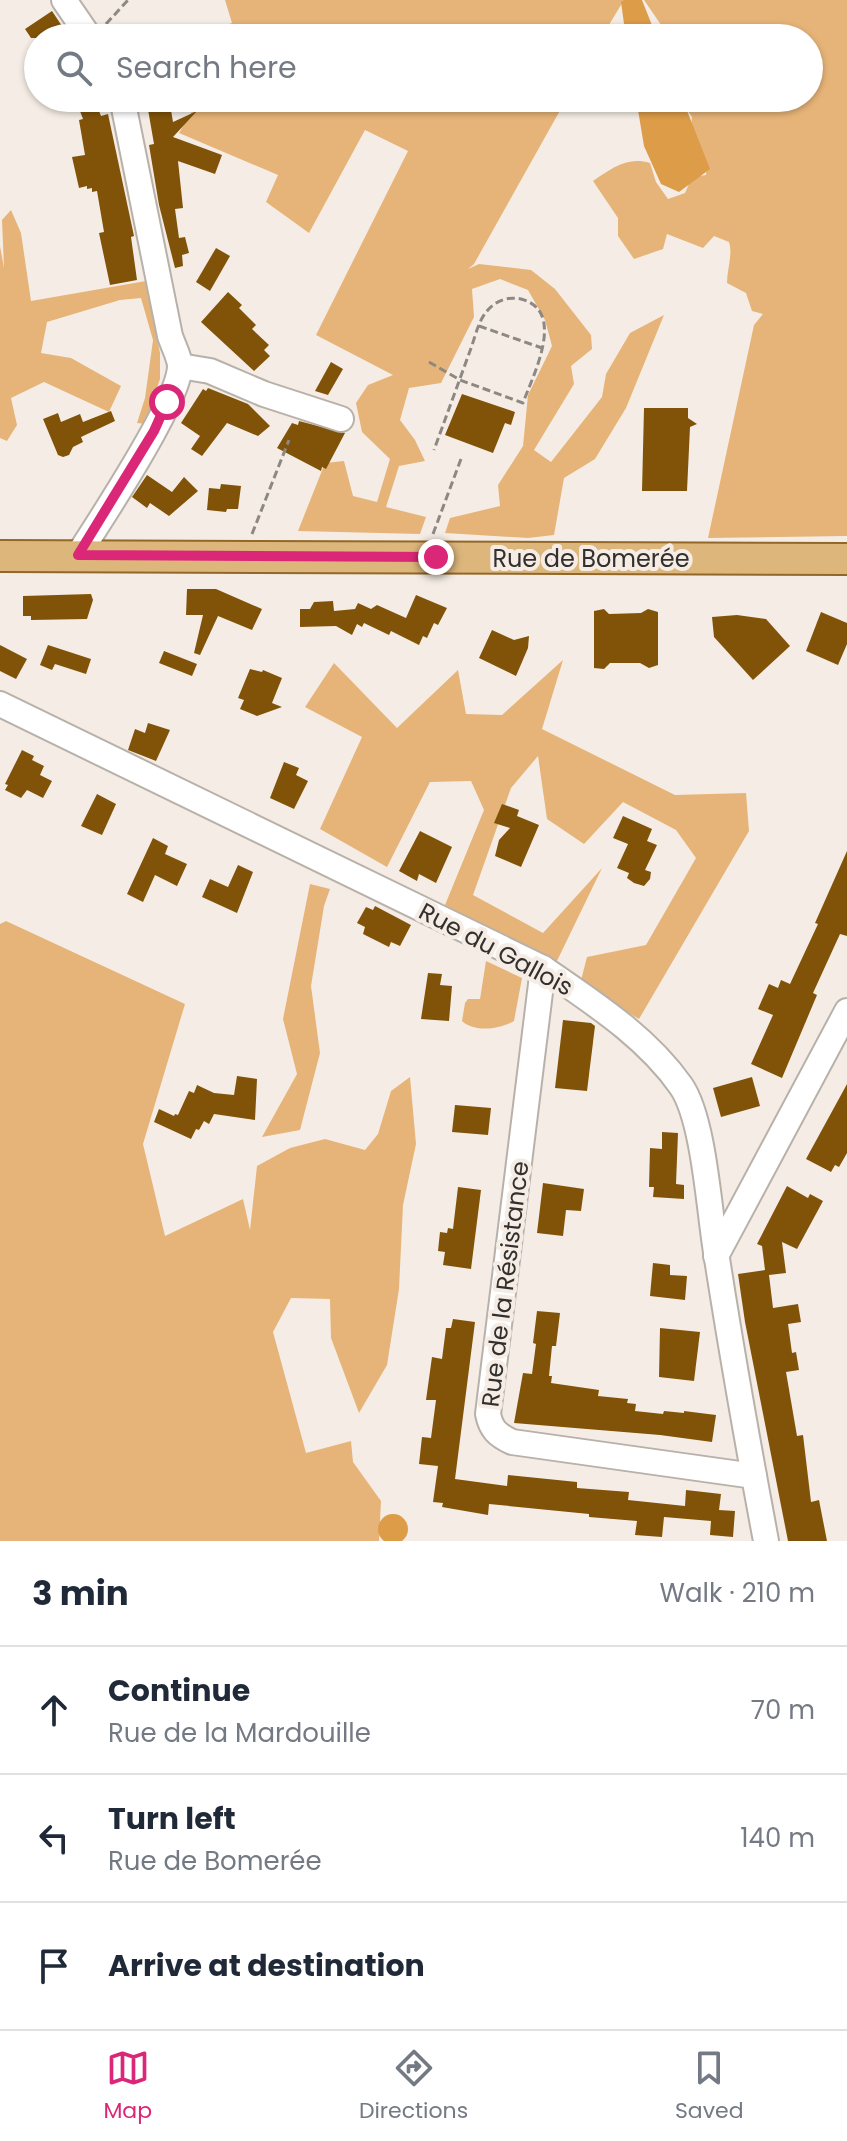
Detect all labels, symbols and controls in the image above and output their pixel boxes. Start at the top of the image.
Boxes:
search box [24,24,823,112]
icon: search [52,46,96,90]
text: Search here [116,46,297,89]
route start [149,384,185,420]
route end [418,539,454,575]
street label: Rue de Bomerée [492,542,690,575]
street label: Rue du Gallois [413,895,579,1003]
street label: Rue de la Résistance [474,1159,536,1409]
text: 3 min [32,1569,129,1617]
text: Walk · 210 m [660,1575,815,1611]
text: Continue [108,1669,250,1712]
icon: ahead [32,1688,76,1732]
text: 70 m [751,1692,815,1728]
text: Rue de la Mardouille [108,1715,371,1751]
text: Turn left [108,1797,236,1840]
icon: left [32,1816,76,1860]
text: 140 m [740,1820,815,1856]
text: Rue de Bomerée [108,1843,322,1879]
icon: arrive [32,1944,76,1988]
text: Arrive at destination [108,1944,425,1987]
tab: Map [103,2046,152,2127]
tab: Directions [359,2046,468,2127]
tab: Saved [675,2046,744,2127]

